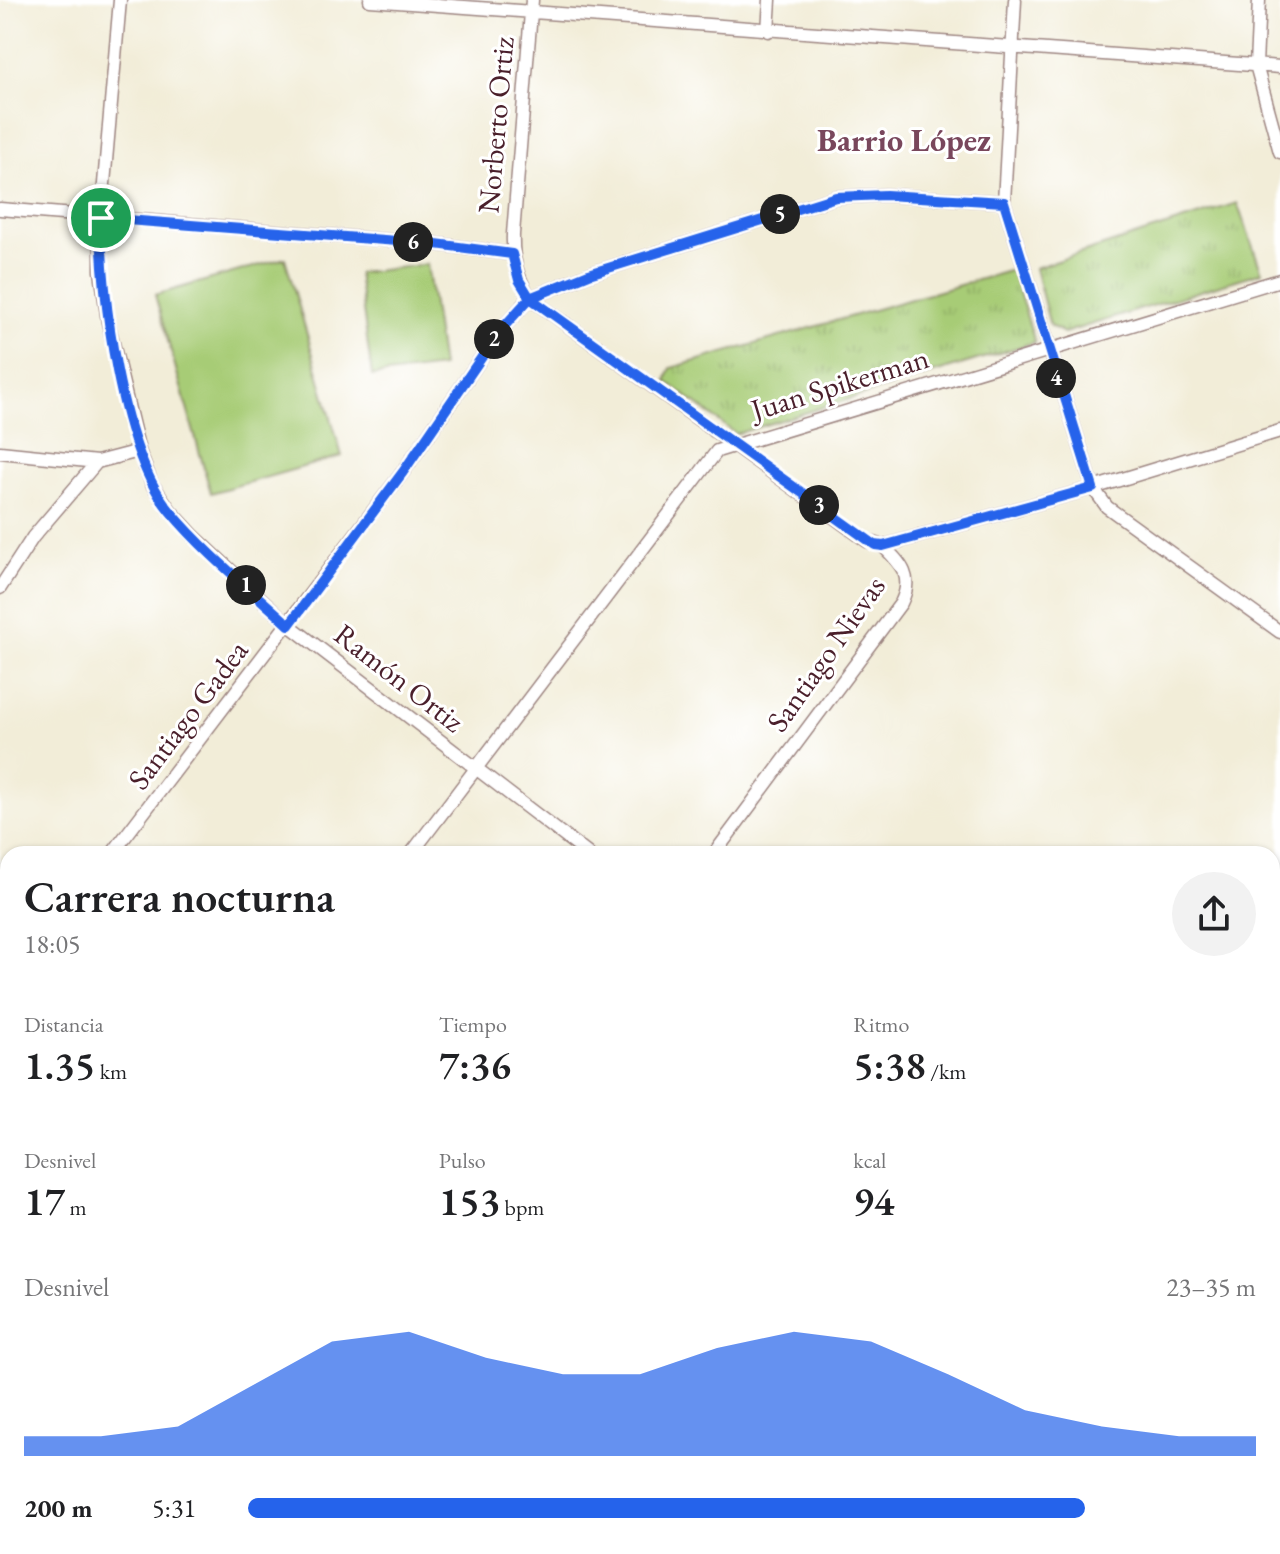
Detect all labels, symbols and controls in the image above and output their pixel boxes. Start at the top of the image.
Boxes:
street label: Norberto Ortiz [468,34,523,215]
district label: Barrio López [817,119,991,161]
pin [67,184,135,252]
pin: 5 [760,194,800,234]
icon: arrive [79,196,123,240]
text: 5 [774,199,786,228]
pin: 6 [393,222,433,262]
text: 6 [407,227,419,256]
pin: 2 [474,319,514,359]
text: 2 [488,324,500,353]
street label: Juan Spikerman [743,338,934,430]
pin: 4 [1036,358,1076,398]
text: 4 [1050,363,1062,392]
pin: 3 [799,485,839,525]
text: 3 [813,490,825,519]
pin: 1 [226,565,266,605]
street label: Santiago Nievas [758,568,894,739]
text: 1 [240,570,252,599]
street label: Ramón Ortiz [326,615,473,741]
street label: Santiago Gadea [119,632,256,797]
text: Carrera nocturna [24,868,335,925]
button: share [1172,872,1256,956]
text: 18:05 [24,927,80,961]
text: Distancia [24,1010,104,1039]
text: Tiempo [439,1010,507,1039]
text: Ritmo [853,1010,909,1039]
text: 1.35 [24,1039,95,1091]
text: 7:36 [439,1039,511,1091]
text: 5:38 [853,1039,926,1091]
text: km [95,1057,127,1086]
text: /km [926,1057,966,1086]
text: Desnivel [24,1146,96,1175]
text: Pulso [439,1146,486,1175]
text: kcal [853,1146,886,1175]
text: 17 [24,1175,65,1227]
text: 153 [439,1175,500,1227]
text: 94 [853,1175,894,1227]
text: m [65,1193,87,1222]
text: bpm [500,1193,544,1222]
text: Desnivel [24,1270,109,1304]
text: 23–35 m [1166,1270,1256,1304]
text: 200 m [24,1491,92,1525]
text: 5:31 [152,1491,196,1525]

